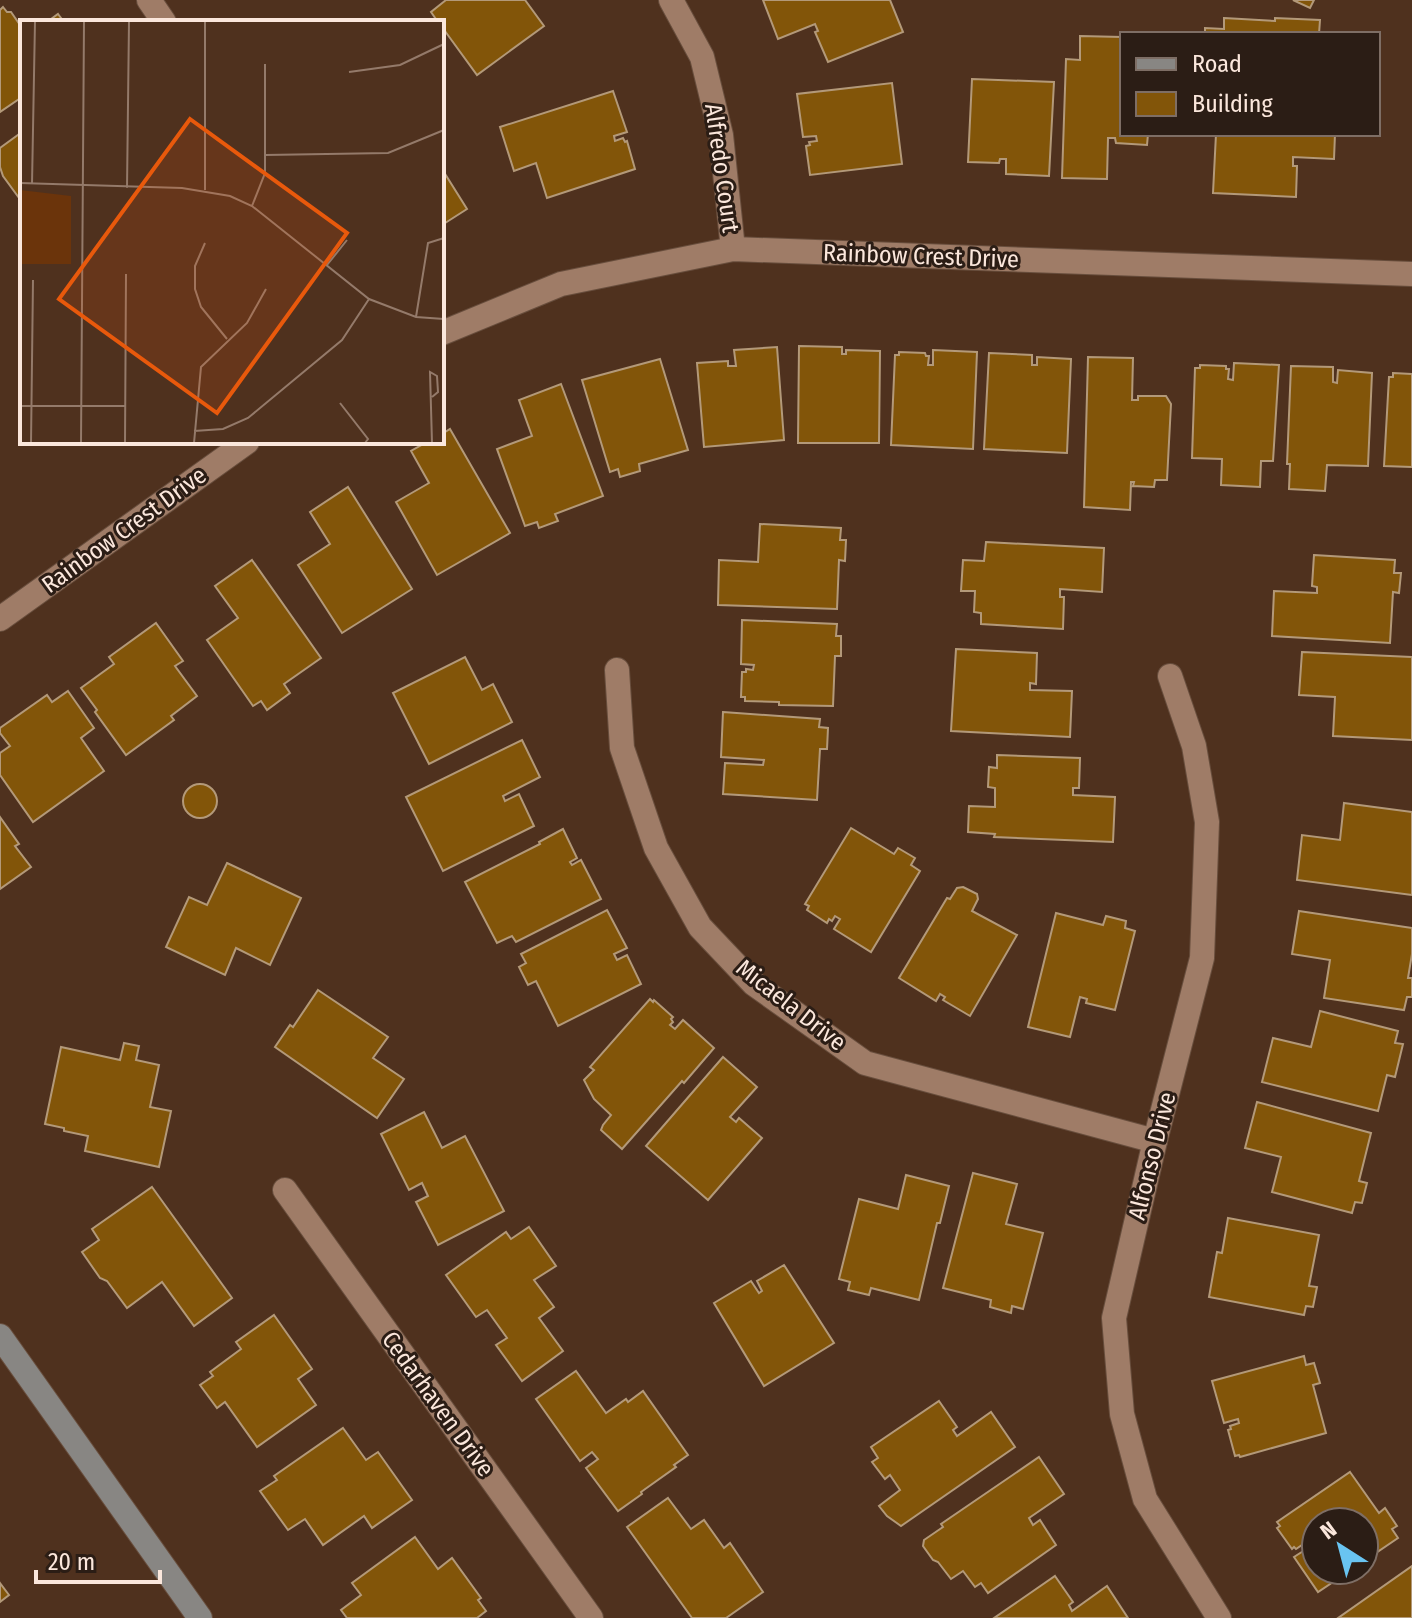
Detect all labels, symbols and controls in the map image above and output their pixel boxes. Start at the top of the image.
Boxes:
inset map [20,20,444,444]
legend [1120,32,1380,136]
text: Road [1192,50,1242,78]
text: Building [1192,90,1274,118]
street label: Alfredo Court [699,102,745,235]
street label: Rainbow Crest Drive [823,239,1019,273]
street label: Rainbow Crest Drive [36,461,212,599]
street label: Micaela Drive [731,954,851,1056]
street label: Alfonso Drive [1123,1089,1181,1223]
street label: Cedarhaven Drive [376,1326,500,1482]
north arrow [1300,1506,1380,1586]
text: N [1315,1515,1342,1545]
scale bar [36,1534,160,1584]
text: 20 m [48,1548,95,1576]

